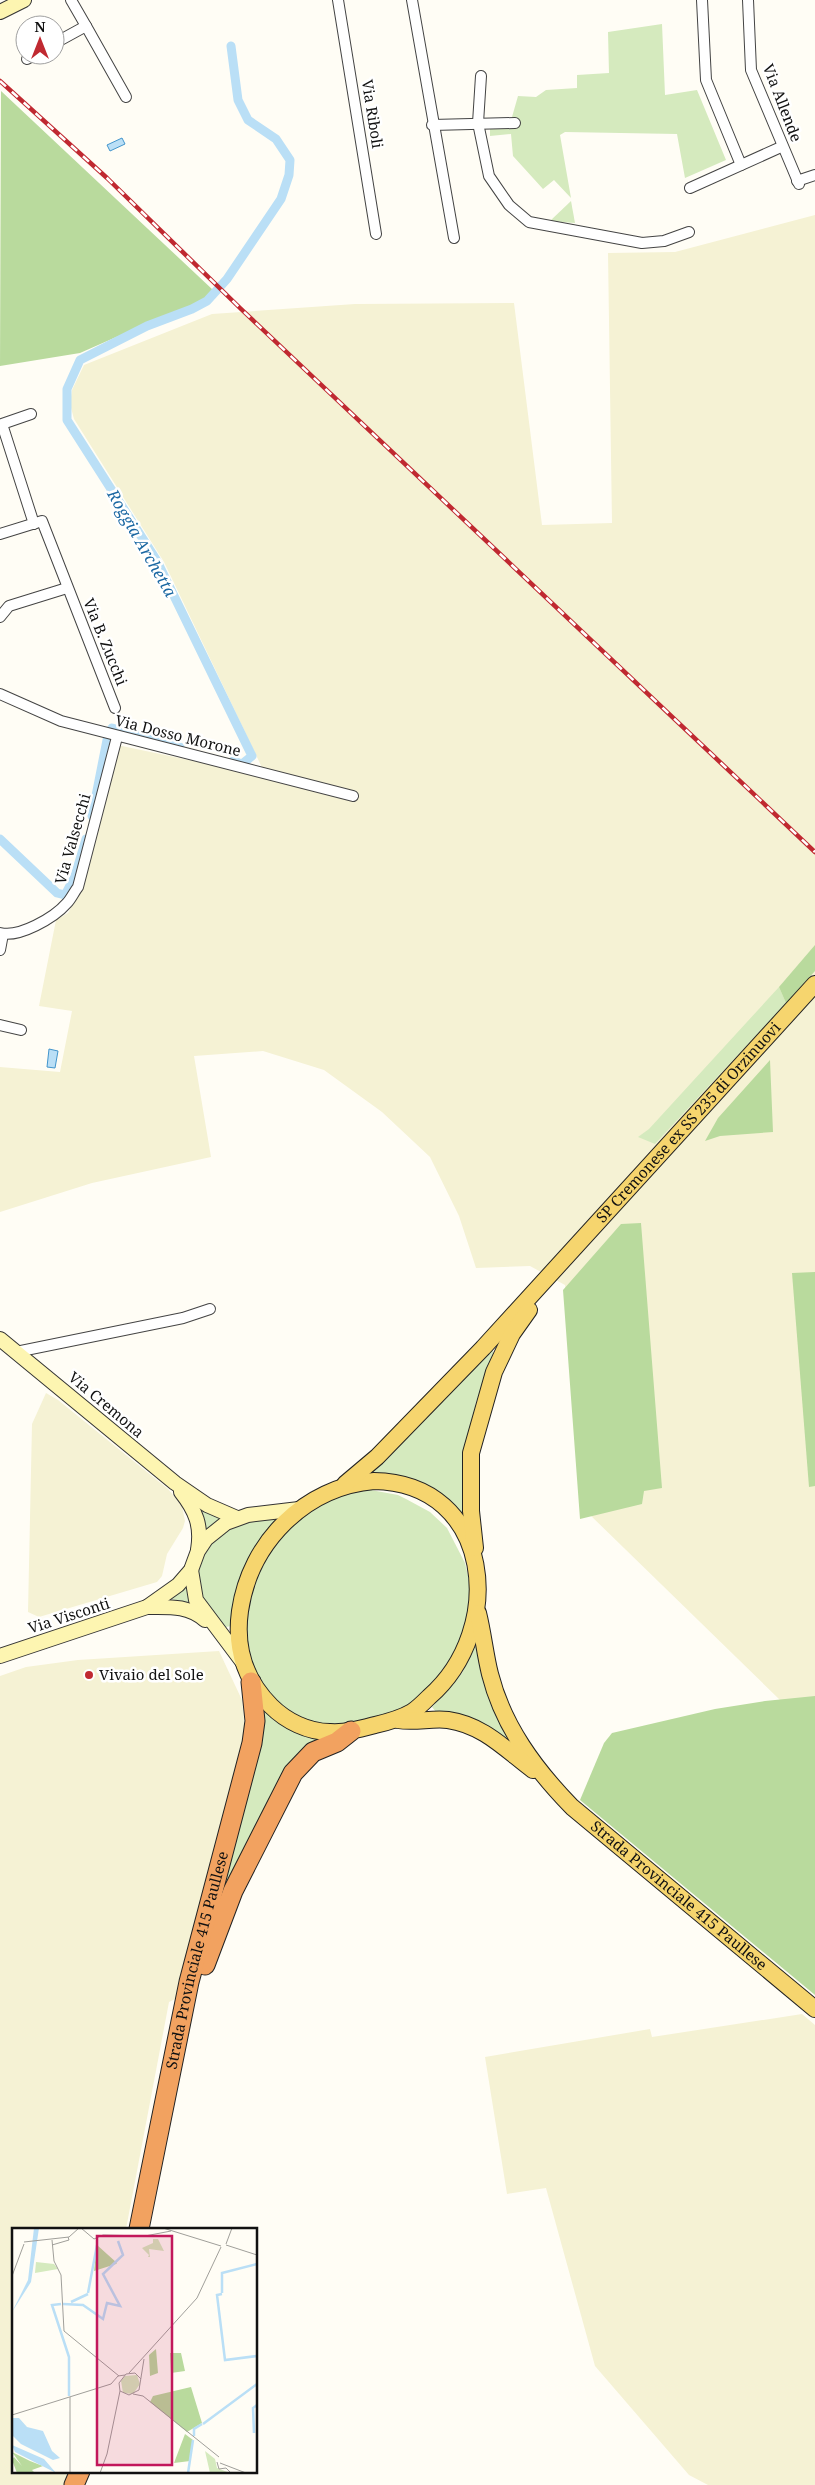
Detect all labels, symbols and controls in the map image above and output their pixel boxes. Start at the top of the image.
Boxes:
north arrow [15,15,65,65]
text: N [34,17,46,36]
street label: Via Allende [759,61,807,145]
street label: Via Riboli [358,78,388,150]
water label: Roggia Archetta [102,484,182,601]
street label: Via B. Zucchi [79,595,133,688]
street label: Via Dosso Morone [113,710,243,760]
street label: Via Valsecchi [50,791,95,886]
street label: SP Cremonese ex SS 235 di Orzinuovi [591,1017,785,1226]
street label: Via Cremona [65,1367,149,1442]
street label: Via Visconti [25,1592,112,1638]
place label: Vivaio del Sole [99,1664,204,1684]
marker: Vivaio del Sole [83,1669,95,1681]
street label: Strada Provinciale 415 Paullese [587,1816,772,1974]
street label: Strada Provinciale 415 Paullese [161,1849,232,2071]
inset map [12,2228,258,2472]

